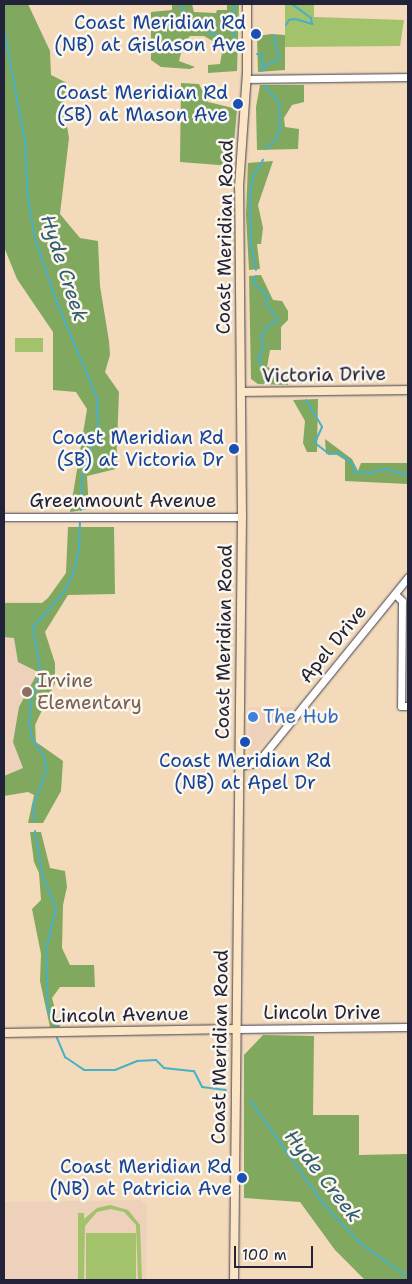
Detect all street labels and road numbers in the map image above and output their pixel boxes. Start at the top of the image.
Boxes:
street label: Coast Meridian Road [212,139,238,335]
street label: Victoria Drive [262,363,386,387]
street label: Greenmount Avenue [30,490,216,512]
street label: Coast Meridian Road [211,544,237,740]
street label: Apel Drive [295,600,371,688]
street label: Coast Meridian Road [207,949,233,1145]
street label: Lincoln Avenue [51,1002,189,1028]
street label: Lincoln Drive [263,1002,381,1024]

